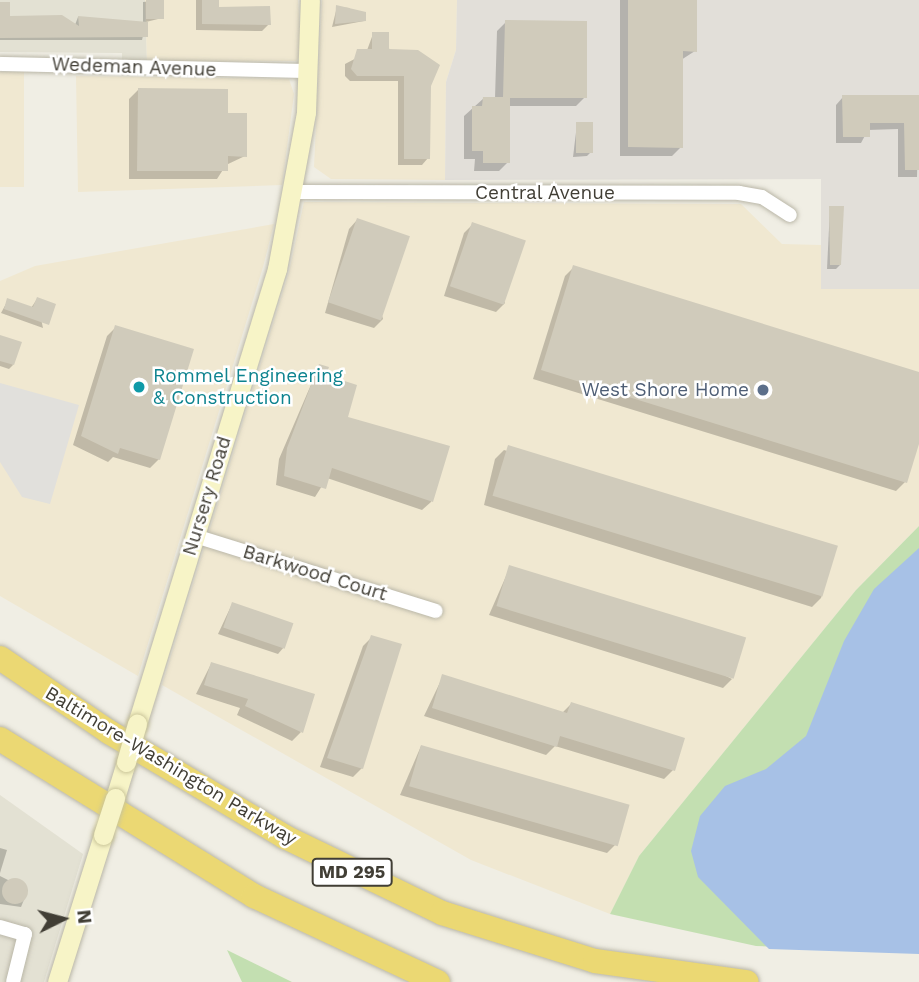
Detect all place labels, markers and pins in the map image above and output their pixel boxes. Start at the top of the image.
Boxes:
place label: Rommel Engineering & Construction [153,365,344,409]
marker: Rommel Engineering & Construction [131,379,147,395]
place label: West Shore Home [581,379,749,401]
marker: West Shore Home [755,382,771,398]

